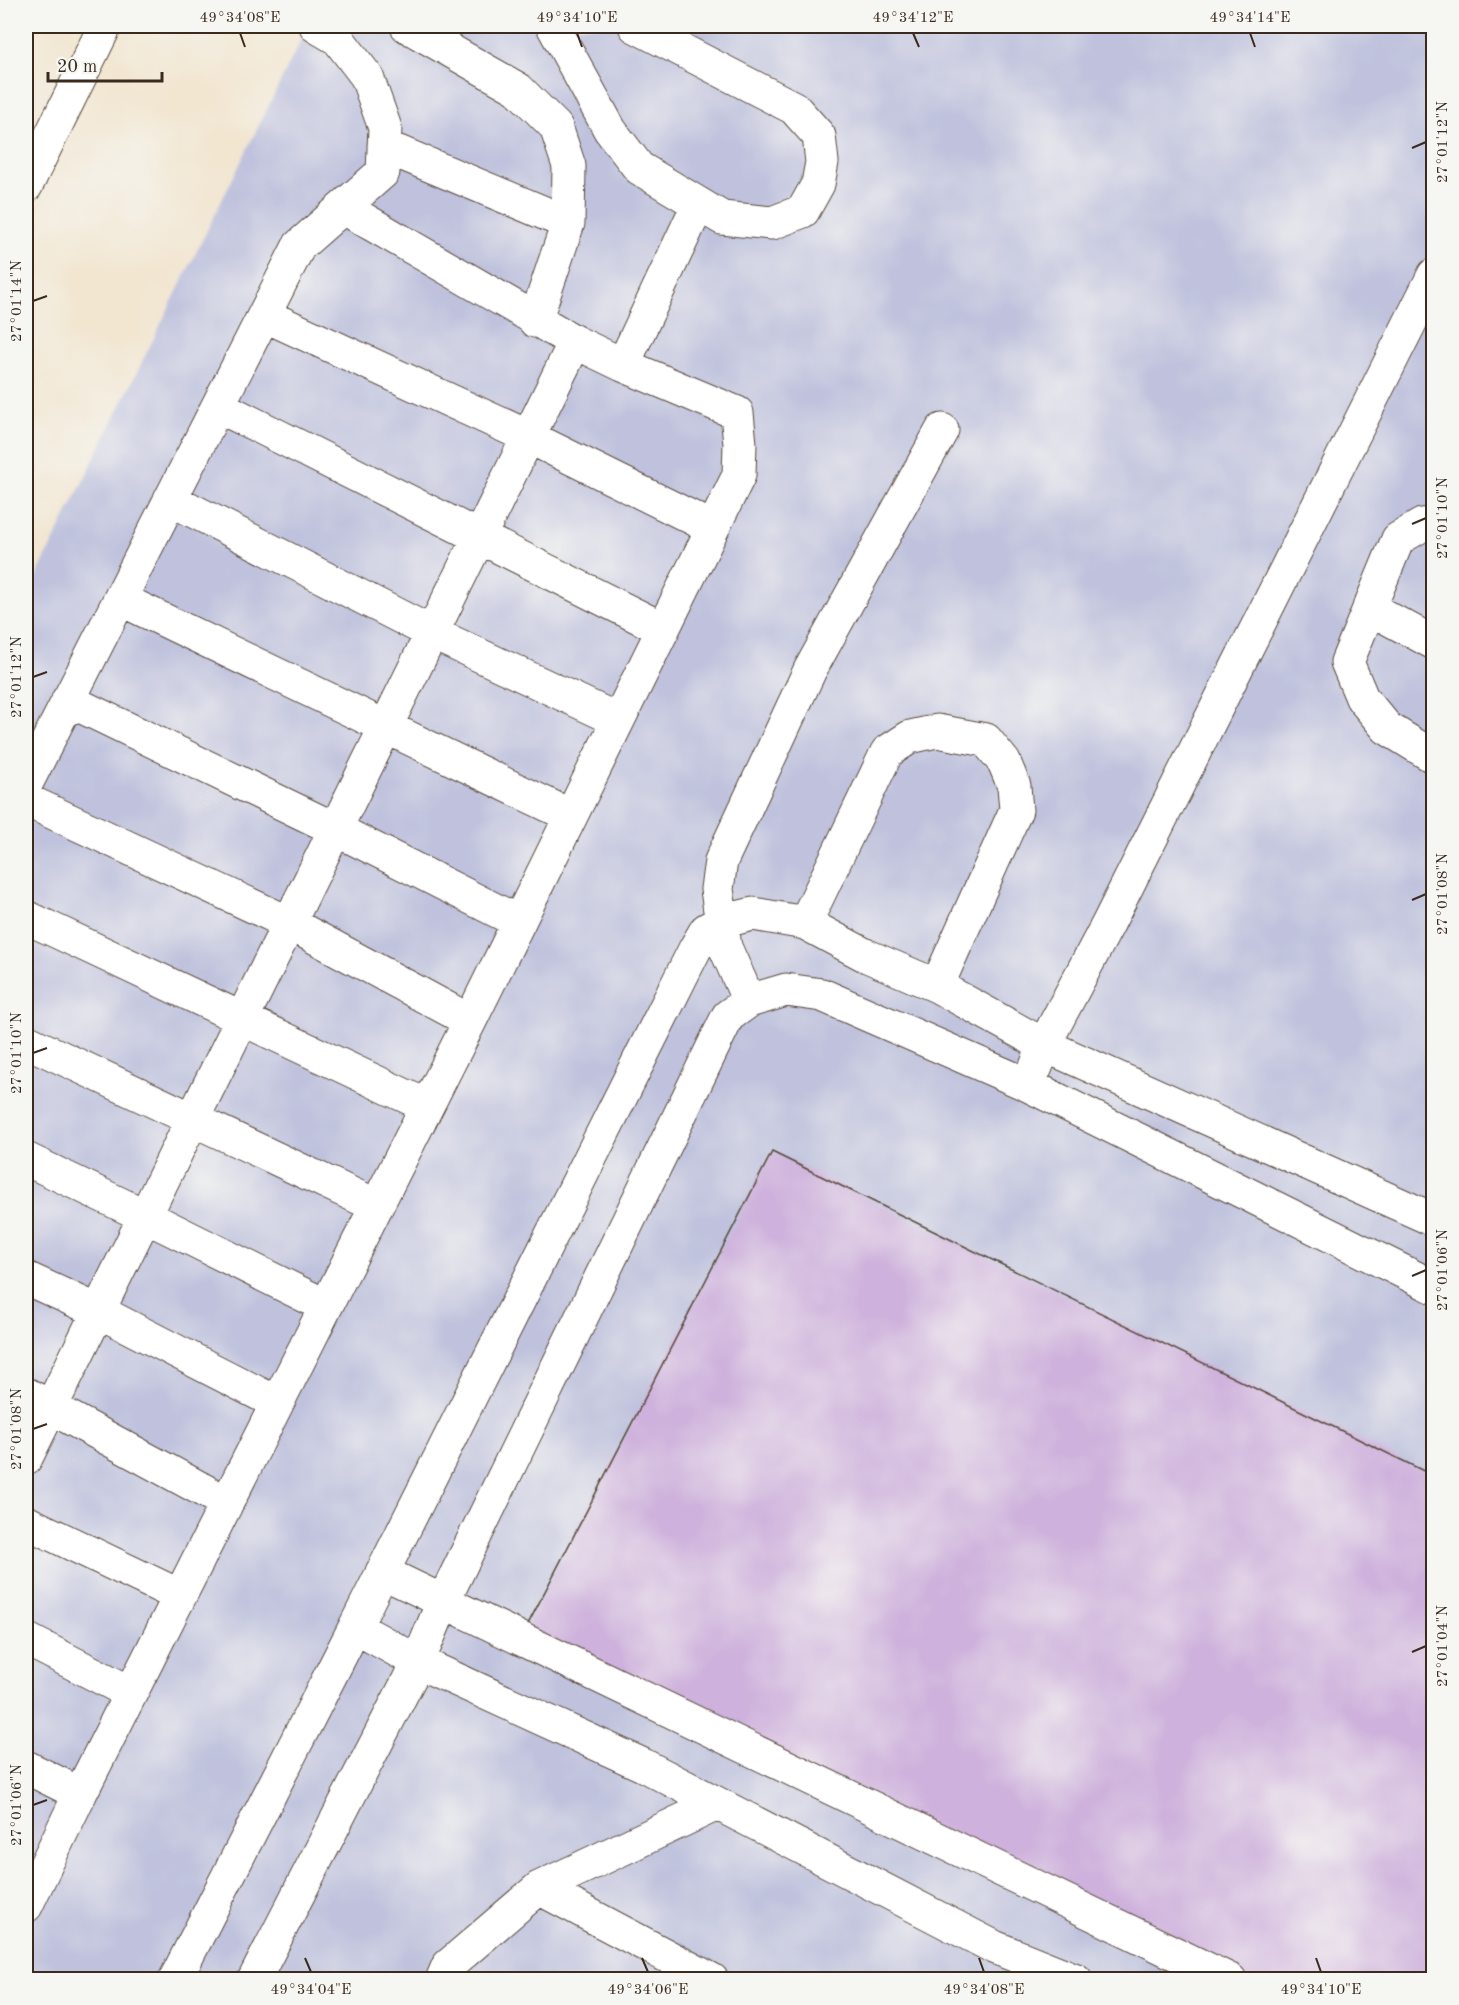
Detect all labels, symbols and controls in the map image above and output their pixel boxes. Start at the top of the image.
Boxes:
text: 49°34'08"E [200,11,280,26]
text: 49°34'10"E [537,11,617,26]
text: 49°34'12"E [873,11,953,26]
text: 49°34'14"E [1210,11,1290,26]
scale bar [48,45,162,83]
text: 20 m [57,58,97,76]
text: 27°01'12"N [1436,101,1451,183]
text: 27°01'14"N [10,260,25,342]
text: 27°01'10"N [1436,477,1451,559]
text: 27°01'12"N [10,636,25,718]
text: 27°01'08"N [1436,853,1451,935]
text: 27°01'10"N [10,1012,25,1094]
text: 27°01'06"N [1436,1229,1451,1311]
text: 27°01'08"N [10,1388,25,1470]
text: 27°01'04"N [1436,1605,1451,1687]
text: 27°01'06"N [10,1764,25,1846]
text: 49°34'04"E [271,1983,351,1998]
text: 49°34'06"E [608,1983,688,1998]
text: 49°34'08"E [944,1983,1024,1998]
text: 49°34'10"E [1281,1983,1361,1998]

